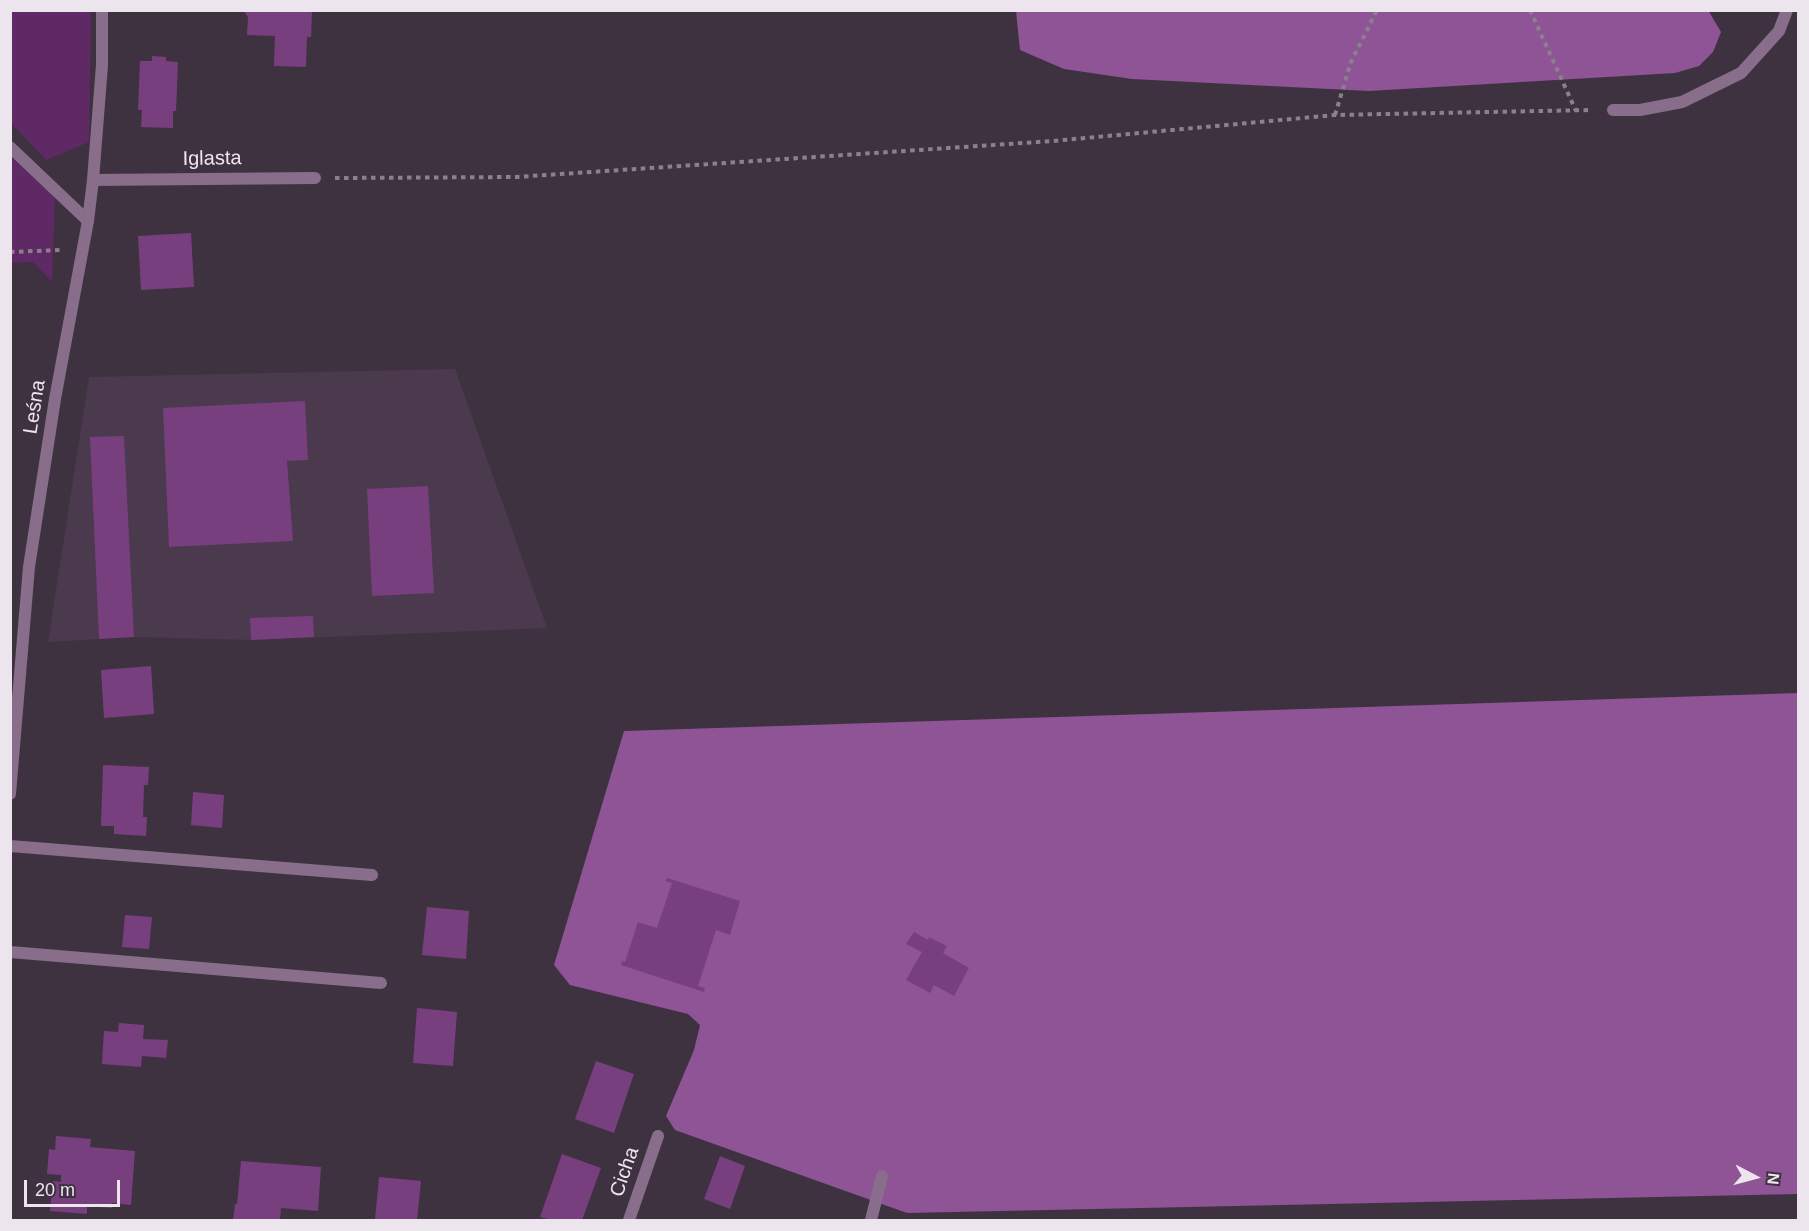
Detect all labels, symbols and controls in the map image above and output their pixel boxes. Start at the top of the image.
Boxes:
street label: Iglasta [182,146,242,172]
street label: Leśna [19,378,51,436]
street label: Cicha [605,1144,645,1200]
north arrow [1725,1147,1785,1207]
scale bar [27,1168,123,1206]
text: N [1764,1172,1782,1186]
text: 20 m [35,1180,75,1200]

